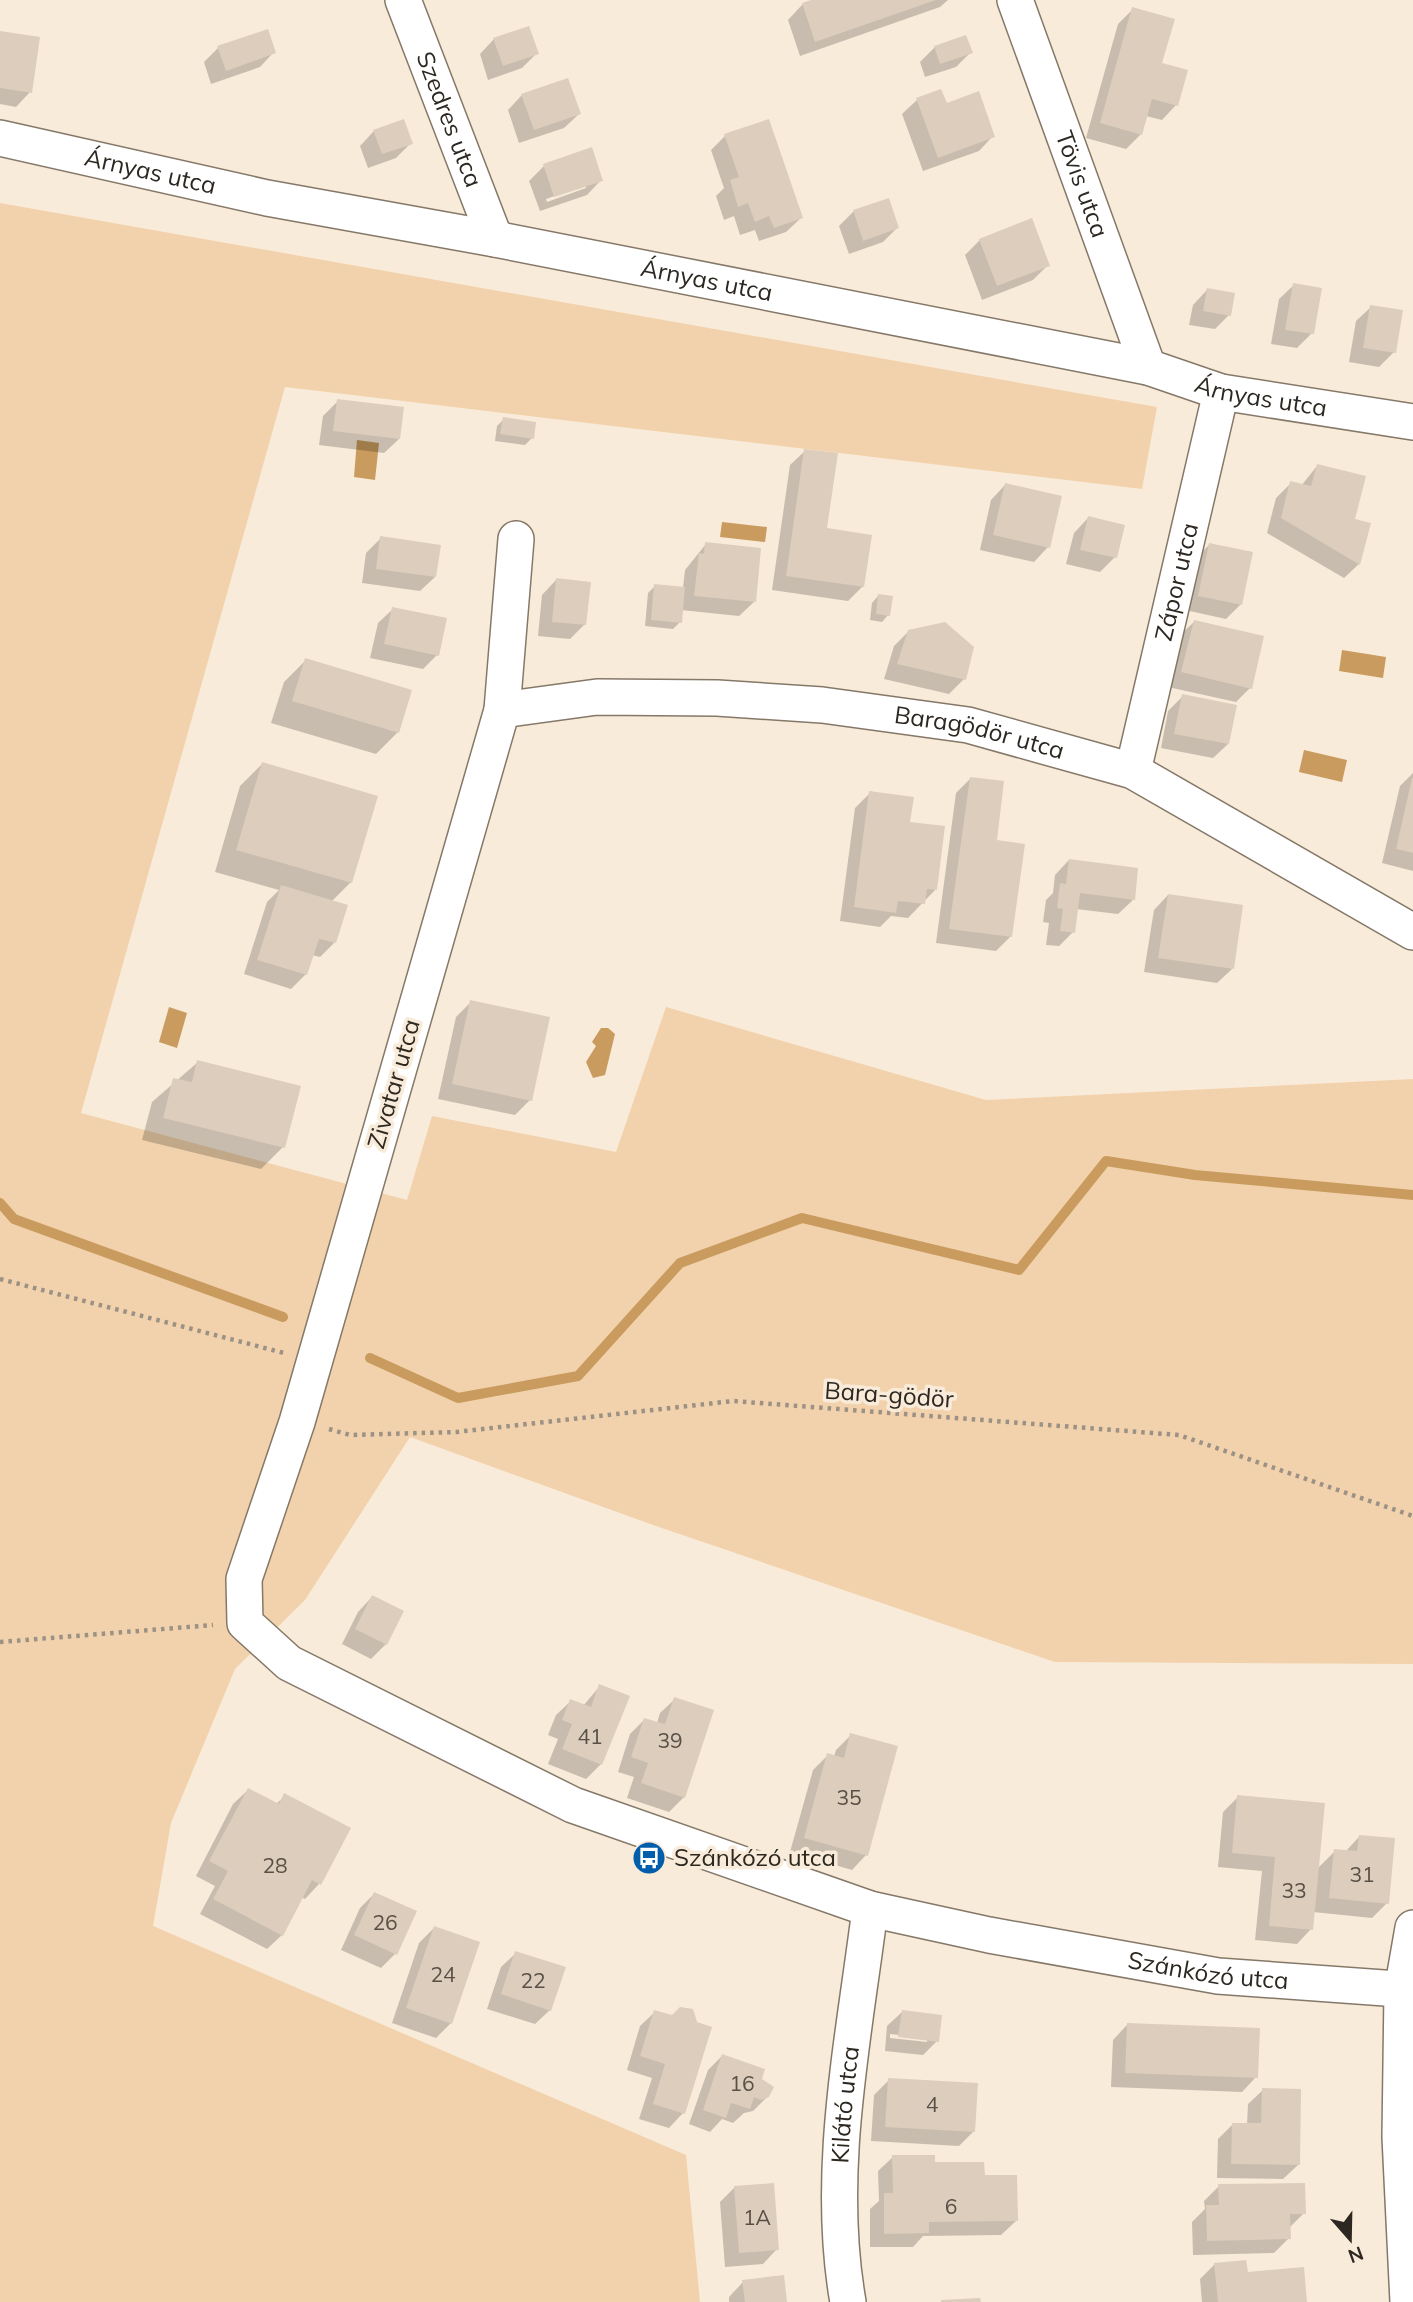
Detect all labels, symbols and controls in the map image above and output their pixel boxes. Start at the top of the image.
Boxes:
street label: Szedres utca [410,47,490,191]
street label: Tövis utca [1050,127,1116,241]
street label: Árnyas utca [82,141,219,200]
street label: Árnyas utca [638,252,775,307]
street label: Árnyas utca [1191,368,1329,422]
street label: Zápor utca [1148,520,1204,644]
street label: Baragödör utca [893,699,1068,765]
street label: Zivatar utca [360,1016,426,1152]
street label: Bara-gödör [824,1375,955,1413]
house number: 41 [577,1723,603,1749]
house number: 39 [657,1727,683,1753]
house number: 35 [836,1784,862,1810]
bus stop icon: Szánkózó utca [630,1839,668,1877]
place label: Szánkózó utca [674,1842,836,1872]
house number: 28 [262,1852,288,1878]
house number: 31 [1349,1861,1375,1887]
house number: 33 [1281,1877,1307,1903]
house number: 26 [372,1909,398,1935]
street label: Szánkózó utca [1126,1944,1290,1995]
house number: 24 [430,1961,456,1987]
house number: 22 [520,1967,546,1993]
street label: Kilátó utca [824,2044,865,2164]
house number: 16 [729,2070,755,2096]
house number: 4 [926,2091,939,2117]
house number: 6 [945,2193,957,2219]
house number: 1A [743,2204,772,2230]
north arrow [1315,2204,1385,2274]
text: N [1345,2241,1367,2269]

